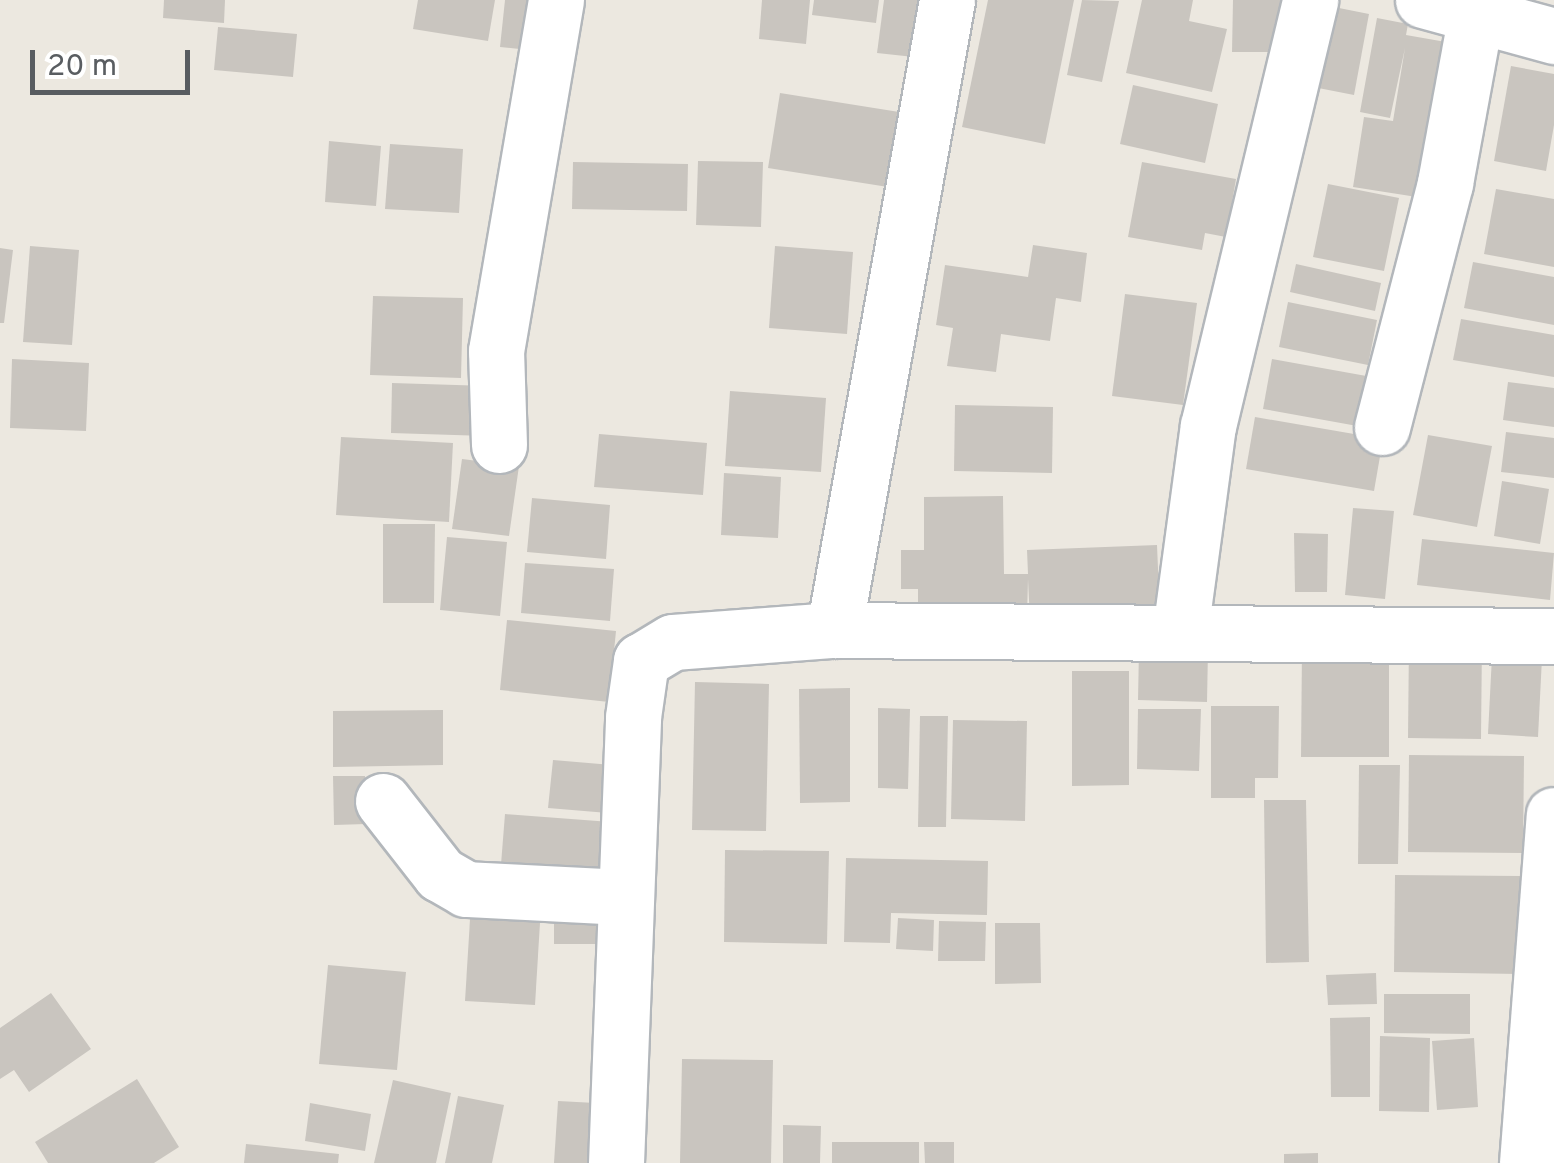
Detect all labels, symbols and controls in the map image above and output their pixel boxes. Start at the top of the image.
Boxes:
scale bar [35,30,195,92]
text: 20 m [47,49,117,86]

